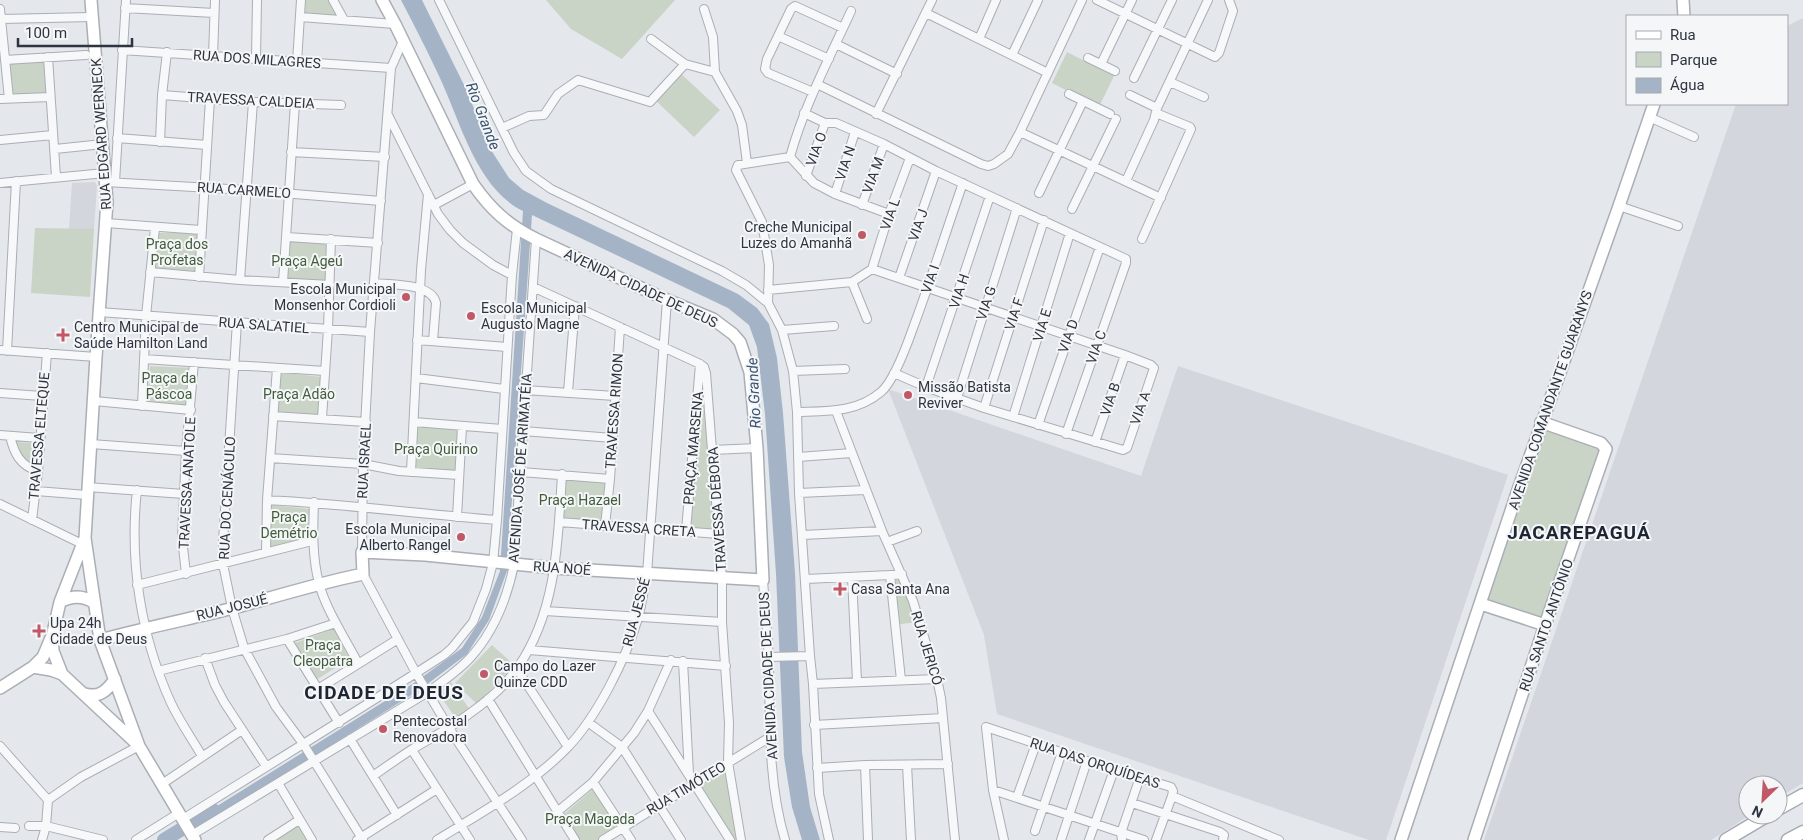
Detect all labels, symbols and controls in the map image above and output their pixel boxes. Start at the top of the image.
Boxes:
scale bar [18,15,131,47]
legend [1626,15,1788,105]
text: 100 m [25,24,67,42]
text: Rua [1670,26,1696,44]
street label: RUA DOS MILAGRES [193,47,321,71]
text: Parque [1670,51,1717,69]
street label: RUA EDGARD WERNECK [88,57,114,210]
text: Água [1670,76,1705,94]
water label: Rio Grande [462,80,504,153]
street label: TRAVESSA CALDEIA [187,89,315,111]
street label: VIA O [802,130,830,168]
street label: VIA N [832,144,858,182]
street label: VIA M [859,155,887,195]
street label: RUA CARMELO [197,179,291,201]
street label: VIA L [877,195,903,232]
street label: VIA J [905,207,931,243]
place label: Creche Municipal Luzes do Amanhã [741,219,852,251]
marker: Creche Municipal Luzes do Amanhã [856,229,868,241]
park label: Praça dos Profetas [146,236,208,268]
street label: AVENIDA CIDADE DE DEUS [562,245,720,331]
park label: Praça Ageú [271,253,343,269]
street label: VIA I [918,263,942,295]
street label: VIA H [946,272,972,310]
place label: Escola Municipal Monsenhor Cordioli [274,281,396,313]
street label: VIA G [973,284,999,322]
street label: AVENIDA COMANDANTE GUARANYS [1505,288,1595,512]
marker: Escola Municipal Monsenhor Cordioli [400,291,412,303]
street label: VIA F [1001,296,1027,332]
place label: Escola Municipal Augusto Magne [481,300,587,332]
street label: VIA E [1029,307,1055,343]
marker: Escola Municipal Augusto Magne [465,310,477,322]
street label: RUA SALATIEL [218,314,310,336]
street label: VIA D [1055,317,1081,355]
place label: Centro Municipal de Saúde Hamilton Land [74,319,208,351]
marker: Centro Municipal de Saúde Hamilton Land [56,328,70,342]
street label: VIA C [1083,328,1109,366]
street label: TRAVESSA RIMON [602,353,626,469]
water label: Rio Grande [743,357,765,429]
park label: Praça da Páscoa [142,370,196,402]
street label: TRAVESSA ELTEQUE [25,371,53,501]
street label: AVENIDA JOSÉ DE ARIMATÉIA [504,373,535,563]
place label: Missão Batista Reviver [918,379,1011,411]
street label: VIA B [1097,380,1123,418]
park label: Praça Adão [263,386,335,402]
marker: Missão Batista Reviver [902,389,914,401]
street label: VIA A [1127,389,1153,427]
street label: PRAÇA MARSENA [680,391,706,505]
street label: TRAVESSA ANATOLE [176,416,198,550]
street label: RUA ISRAEL [354,422,374,499]
street label: RUA DO CENÁCULO [215,436,238,560]
park label: Praça Quirino [394,441,478,457]
street label: TRAVESSA DÉBORA [704,446,729,572]
park label: Praça Hazael [539,492,621,508]
park label: Praça Demétrio [260,509,318,541]
street label: TRAVESSA CRETA [581,516,697,540]
place label: Escola Municipal Alberto Rangel [345,521,451,553]
district label: JACAREPAGUÁ [1507,521,1651,544]
marker: Escola Municipal Alberto Rangel [455,531,467,543]
street label: RUA SANTO ANTÔNIO [1515,556,1576,693]
street label: RUA NOÉ [533,557,591,578]
street label: RUA JESSÉ [618,576,653,648]
place label: Casa Santa Ana [851,581,950,597]
marker: Casa Santa Ana [833,582,847,596]
street label: RUA JOSUÉ [194,589,269,624]
street label: AVENIDA CIDADE DE DEUS [756,592,780,760]
street label: RUA JERICÓ [908,609,947,687]
place label: Upa 24h Cidade de Deus [50,615,147,647]
marker: Upa 24h Cidade de Deus [32,624,46,638]
park label: Praça Cleopatra [293,637,353,669]
place label: Campo do Lazer Quinze CDD [494,658,596,690]
marker: Campo do Lazer Quinze CDD [478,668,490,680]
district label: CIDADE DE DEUS [304,681,464,704]
place label: Pentecostal Renovadora [393,713,467,745]
marker: Pentecostal Renovadora [377,723,389,735]
street label: RUA DAS ORQUÍDEAS [1028,734,1162,792]
street label: RUA TIMÓTEO [643,757,729,818]
north arrow [1738,775,1788,825]
text: N [1750,802,1765,821]
park label: Praça Magada [545,811,635,827]

